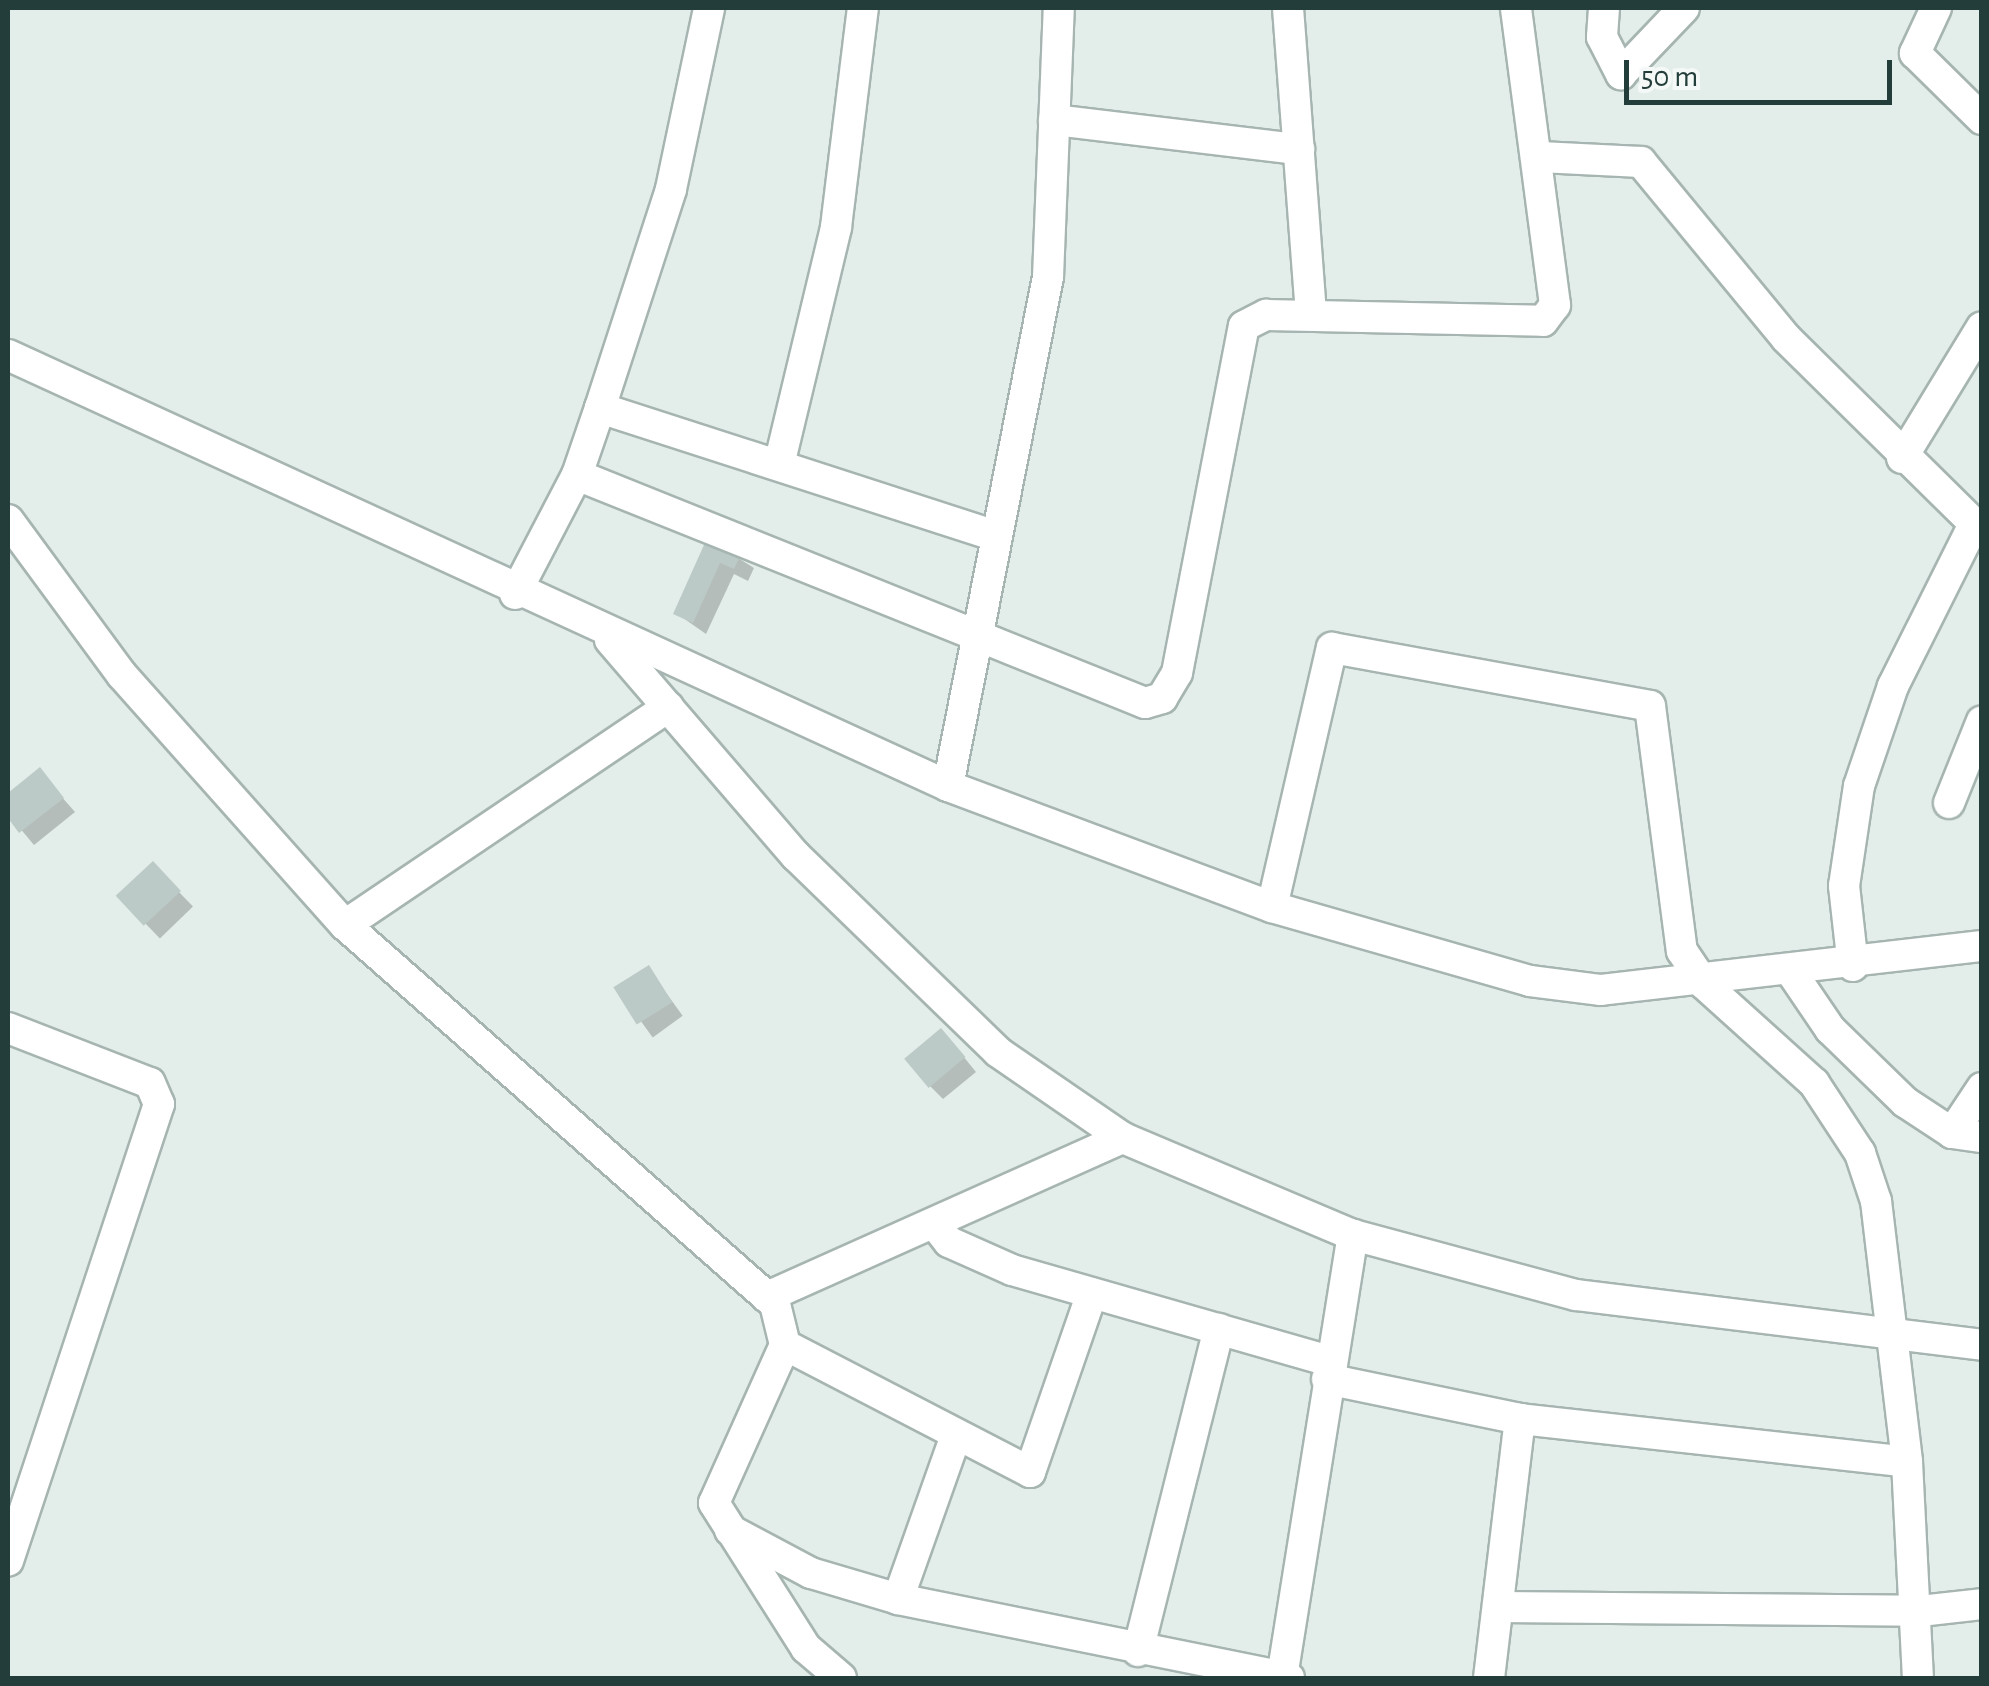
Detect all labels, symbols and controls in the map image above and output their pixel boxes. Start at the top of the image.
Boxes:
scale bar [1629,40,1896,102]
text: 50 m [1641,62,1698,92]

